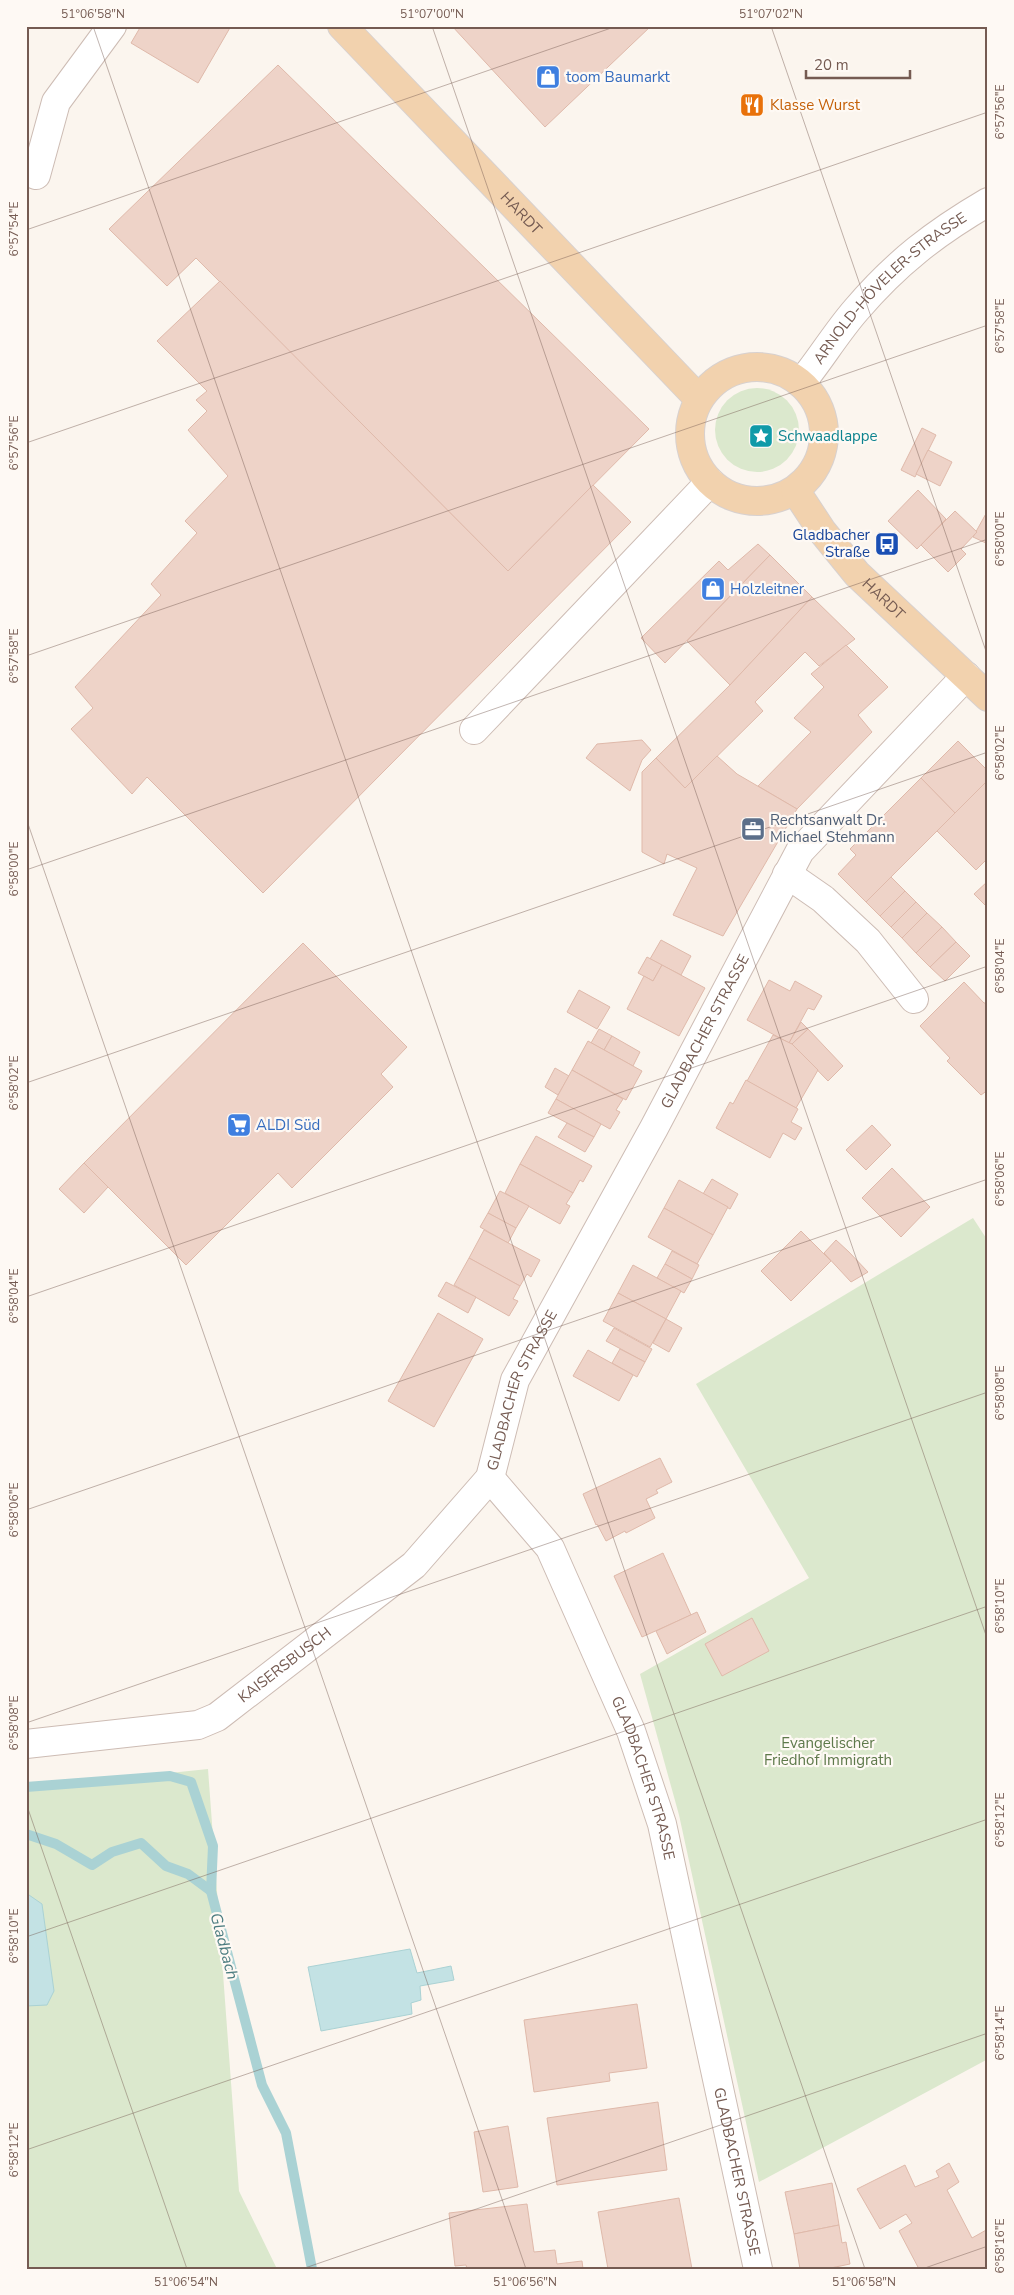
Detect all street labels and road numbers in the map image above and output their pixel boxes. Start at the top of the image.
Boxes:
street label: HARDT [496,187,546,239]
street label: ARNOLD-HÖVELER-STRASSE [809,208,970,368]
street label: HARDT [858,574,909,624]
street label: GLADBACHER STRASSE [656,951,754,1112]
street label: GLADBACHER STRASSE [482,1306,562,1473]
street label: KAISERSBUSCH [234,1622,335,1707]
street label: GLADBACHER STRASSE [607,1693,679,1862]
street label: GLADBACHER STRASSE [709,2086,765,2258]

